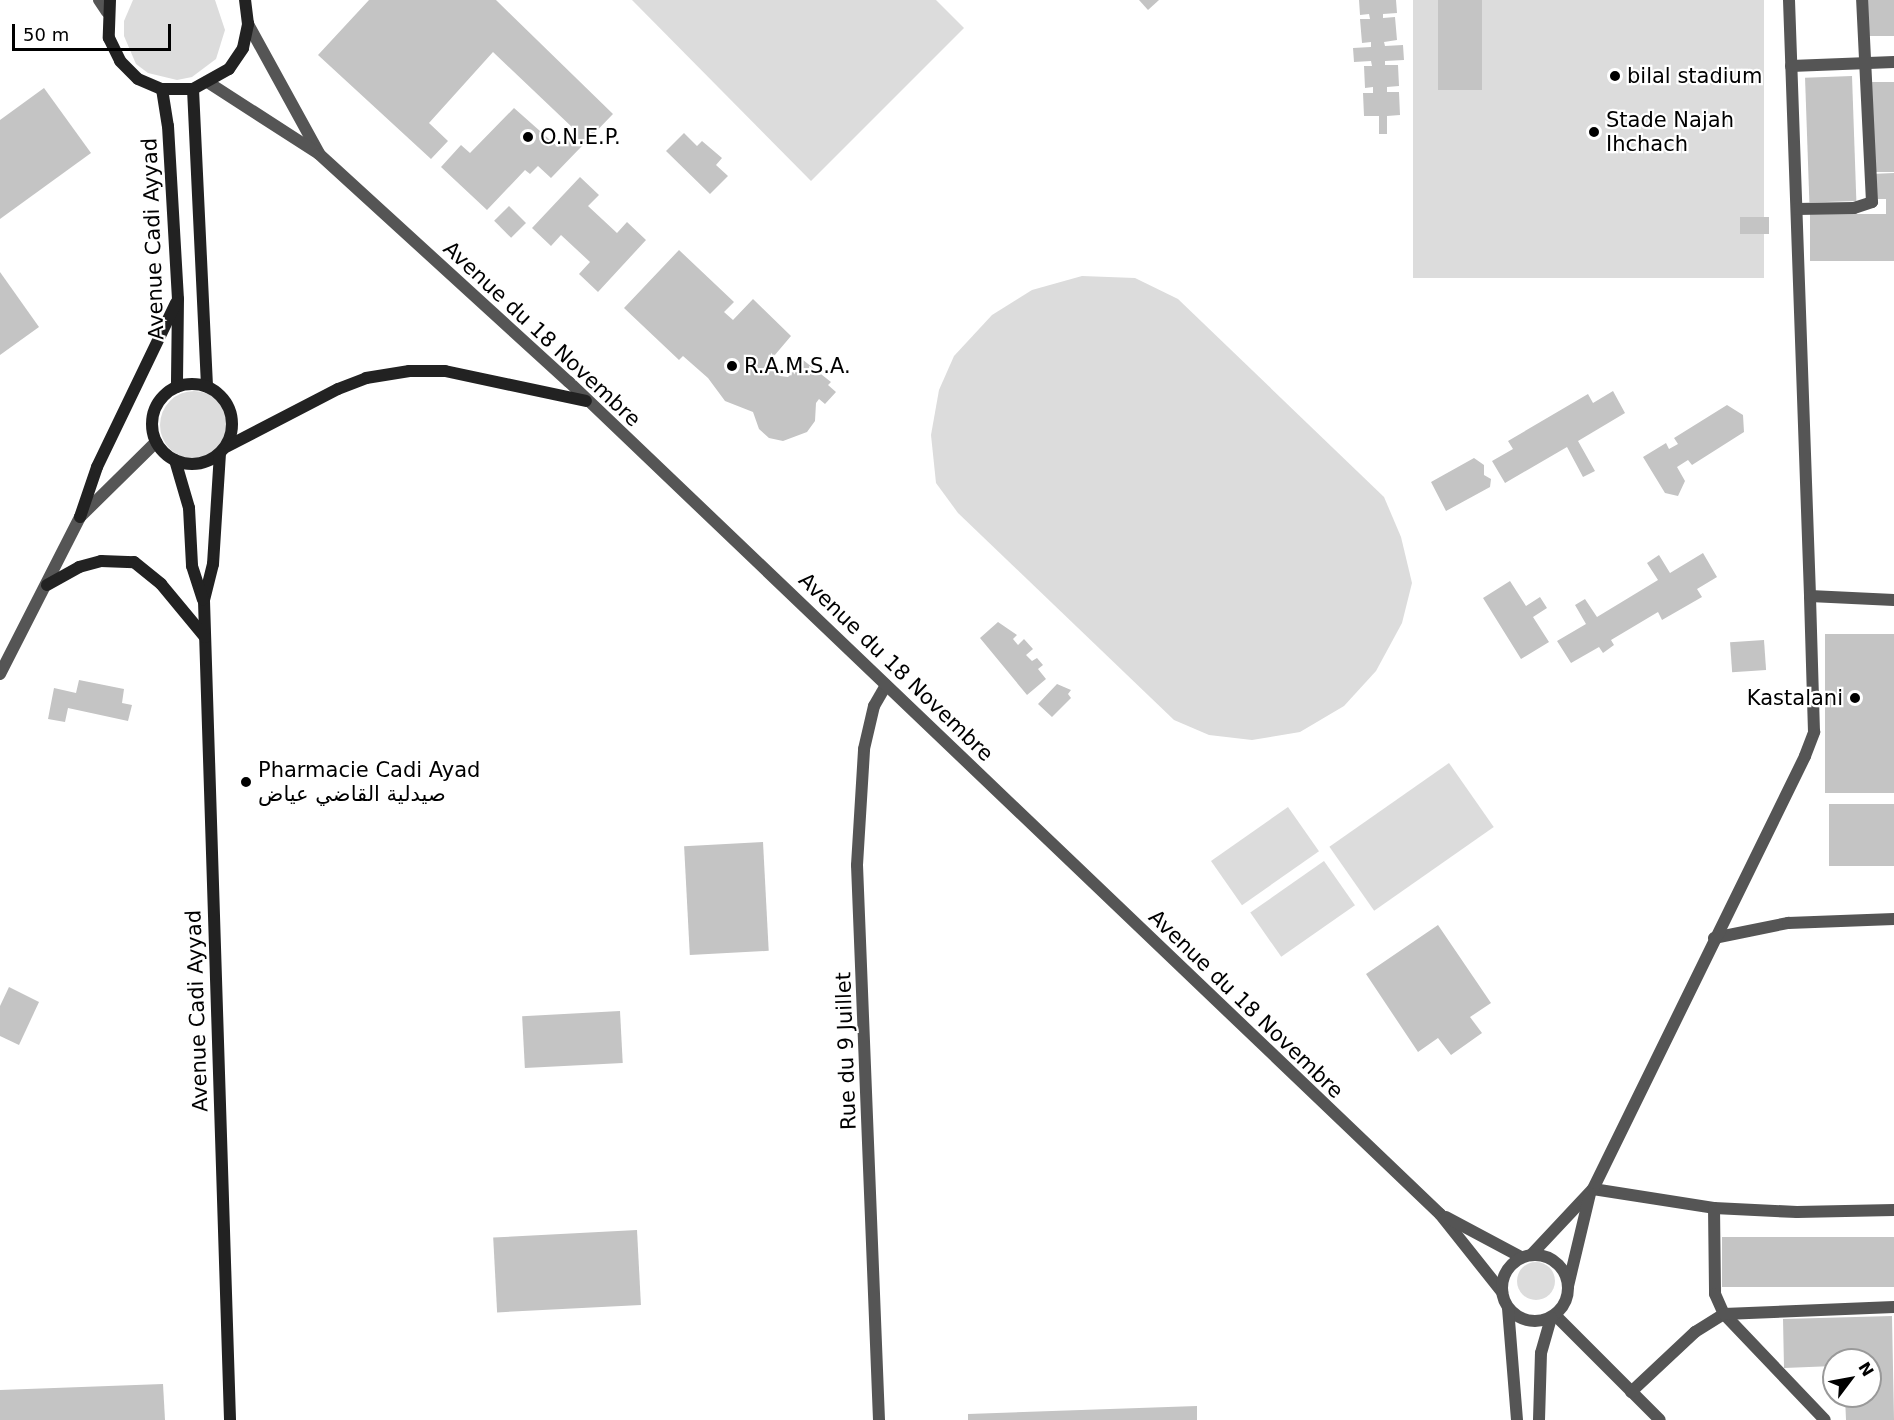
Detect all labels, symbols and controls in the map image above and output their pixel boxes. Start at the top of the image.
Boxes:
scale bar [15,12,174,50]
text: 50 m [23,24,69,45]
place label: bilal stadium [1627,63,1762,89]
marker: bilal stadium [1608,69,1622,83]
place label: Stade Najah Ihchach [1606,107,1734,157]
place label: O.N.E.P. [540,124,621,150]
marker: Stade Najah Ihchach [1587,125,1601,139]
marker: O.N.E.P. [521,130,535,144]
street label: Avenue Cadi Ayyad [137,138,169,340]
street label: Avenue du 18 Novembre [438,236,646,432]
place label: R.A.M.S.A. [744,353,851,379]
marker: R.A.M.S.A. [725,359,739,373]
street label: Avenue du 18 Novembre [794,568,998,766]
place label: Kastalani [1747,685,1843,711]
marker: Kastalani [1848,691,1862,705]
place label: Pharmacie Cadi Ayad صيدلية القاضي عياض [258,757,480,807]
marker: Pharmacie Cadi Ayad صيدلية القاضي عياض [239,775,253,789]
street label: Avenue du 18 Novembre [1144,905,1348,1103]
street label: Avenue Cadi Ayyad [181,910,213,1112]
street label: Rue du 9 Juillet [831,972,861,1130]
north arrow [1822,1348,1882,1408]
text: N [1854,1359,1878,1380]

